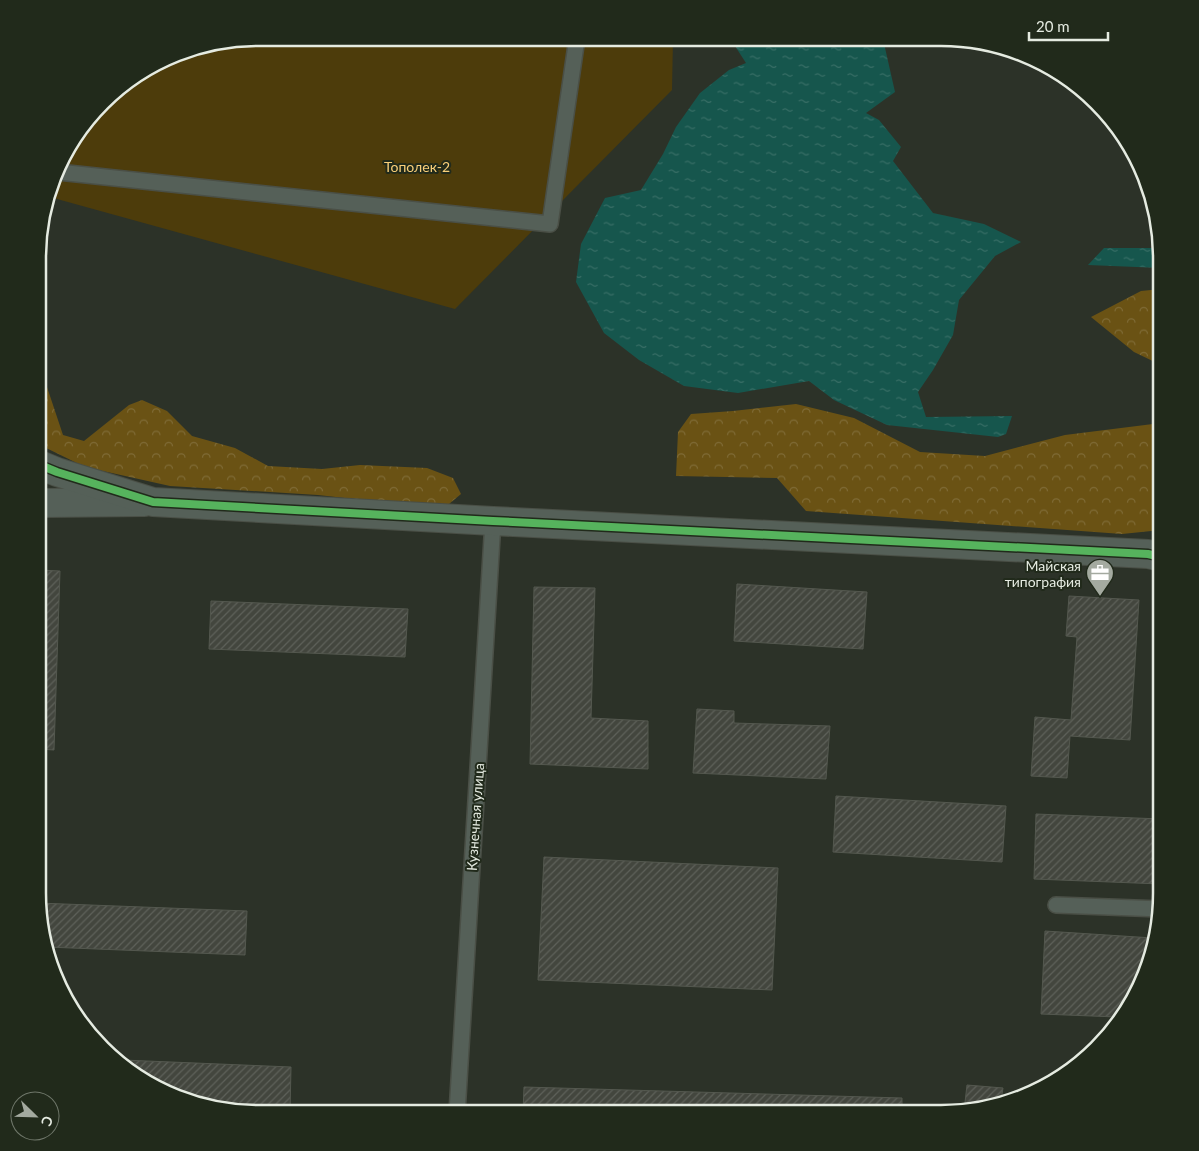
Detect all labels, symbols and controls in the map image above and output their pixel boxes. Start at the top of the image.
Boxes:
scale bar [1029,10,1108,42]
text: 20 m [1036,17,1070,35]
park label: Тополек-2 [384,158,450,175]
place label: Майская типография [1005,557,1081,590]
office icon: Майская типография [1085,558,1115,597]
street label: Кузнечная улица [463,762,487,872]
north arrow [10,1091,60,1141]
text: С [38,1114,57,1130]

